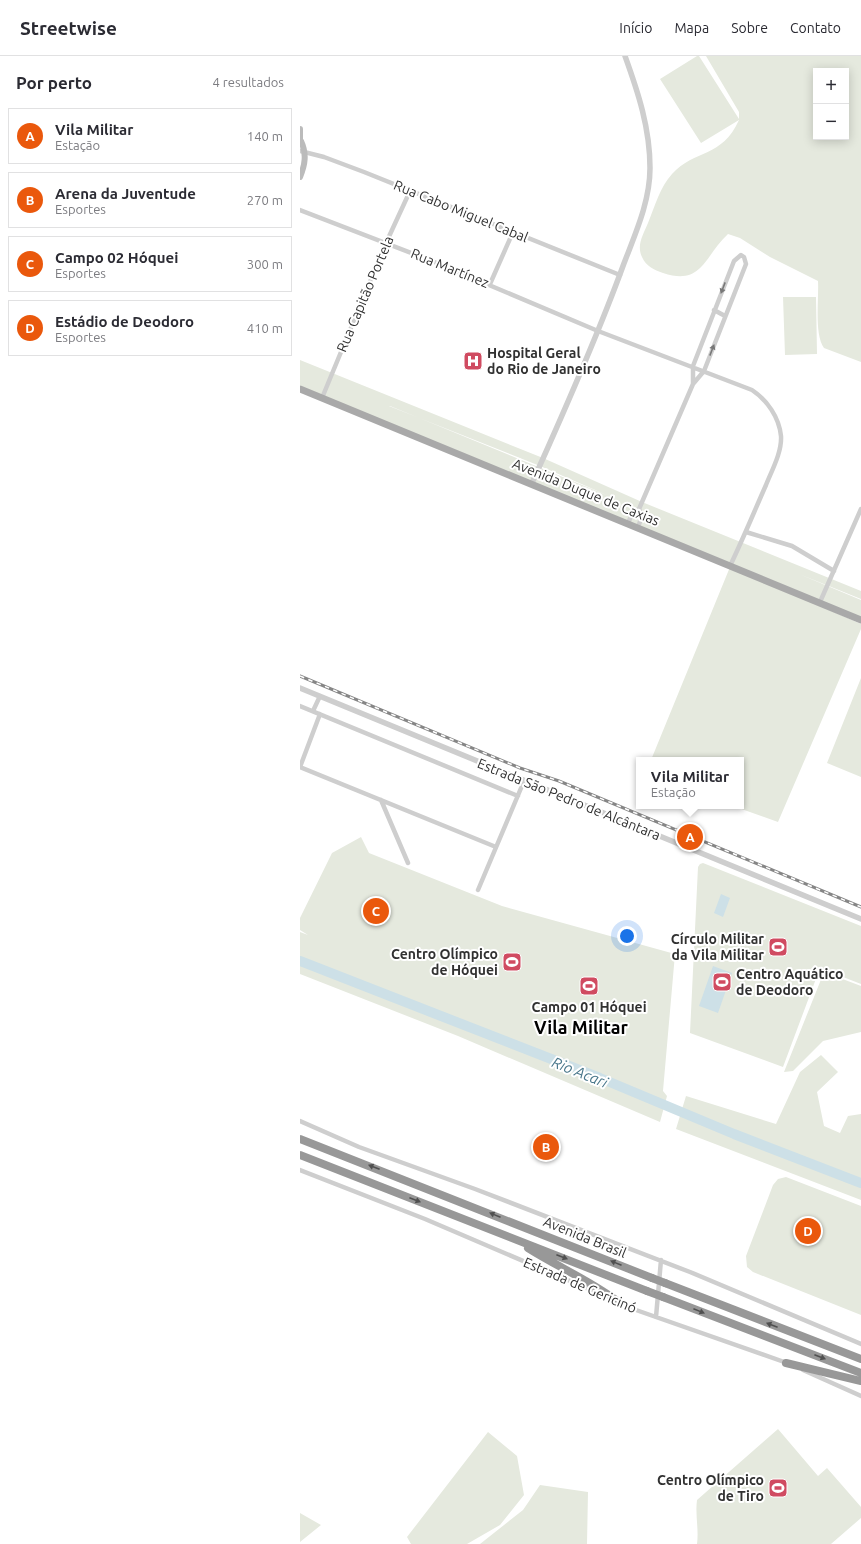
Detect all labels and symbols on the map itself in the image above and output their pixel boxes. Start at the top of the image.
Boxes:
street label: Rua Cabo Miguel Cabal [391,177,531,245]
street label: Rua Capitão Portela [333,234,397,354]
street label: Rua Martínez [409,245,491,291]
one-way arrow [720,282,726,294]
one-way arrow [709,344,715,356]
place label: Hospital Geral do Rio de Janeiro [487,345,601,377]
hospital icon: Hospital Geral do Rio de Janeiro [462,350,484,372]
street label: Avenida Duque de Caxias [510,455,662,529]
street label: Estrada São Pedro de Alcântara [475,755,663,843]
pin: A [677,822,703,852]
pin: C [363,896,389,926]
your location [617,926,637,946]
place label: Círculo Militar da Vila Militar [671,931,764,963]
sports icon: Círculo Militar da Vila Militar [767,936,789,958]
place label: Centro Olímpico de Hóquei [391,946,498,978]
sports icon: Centro Olímpico de Hóquei [501,951,523,973]
place label: Centro Aquático de Deodoro [736,966,843,998]
sports icon: Centro Aquático de Deodoro [711,971,733,993]
sports icon: Campo 01 Hóquei [578,975,600,997]
place label: Campo 01 Hóquei [531,999,647,1015]
district label: Vila Militar [534,1017,629,1037]
water label: Rio Acari [550,1053,611,1091]
pin: B [533,1132,559,1162]
one-way arrow [368,1164,380,1170]
one-way arrow [409,1198,421,1204]
one-way arrow [488,1212,500,1218]
street label: Avenida Brasil [541,1213,629,1261]
pin: D [795,1216,821,1246]
street label: Estrada de Gericinó [521,1254,639,1316]
one-way arrow [556,1255,568,1261]
one-way arrow [609,1260,621,1266]
one-way arrow [693,1309,705,1315]
one-way arrow [766,1321,778,1327]
one-way arrow [815,1355,827,1361]
place label: Centro Olímpico de Tiro [657,1472,764,1504]
sports icon: Centro Olímpico de Tiro [767,1477,789,1499]

